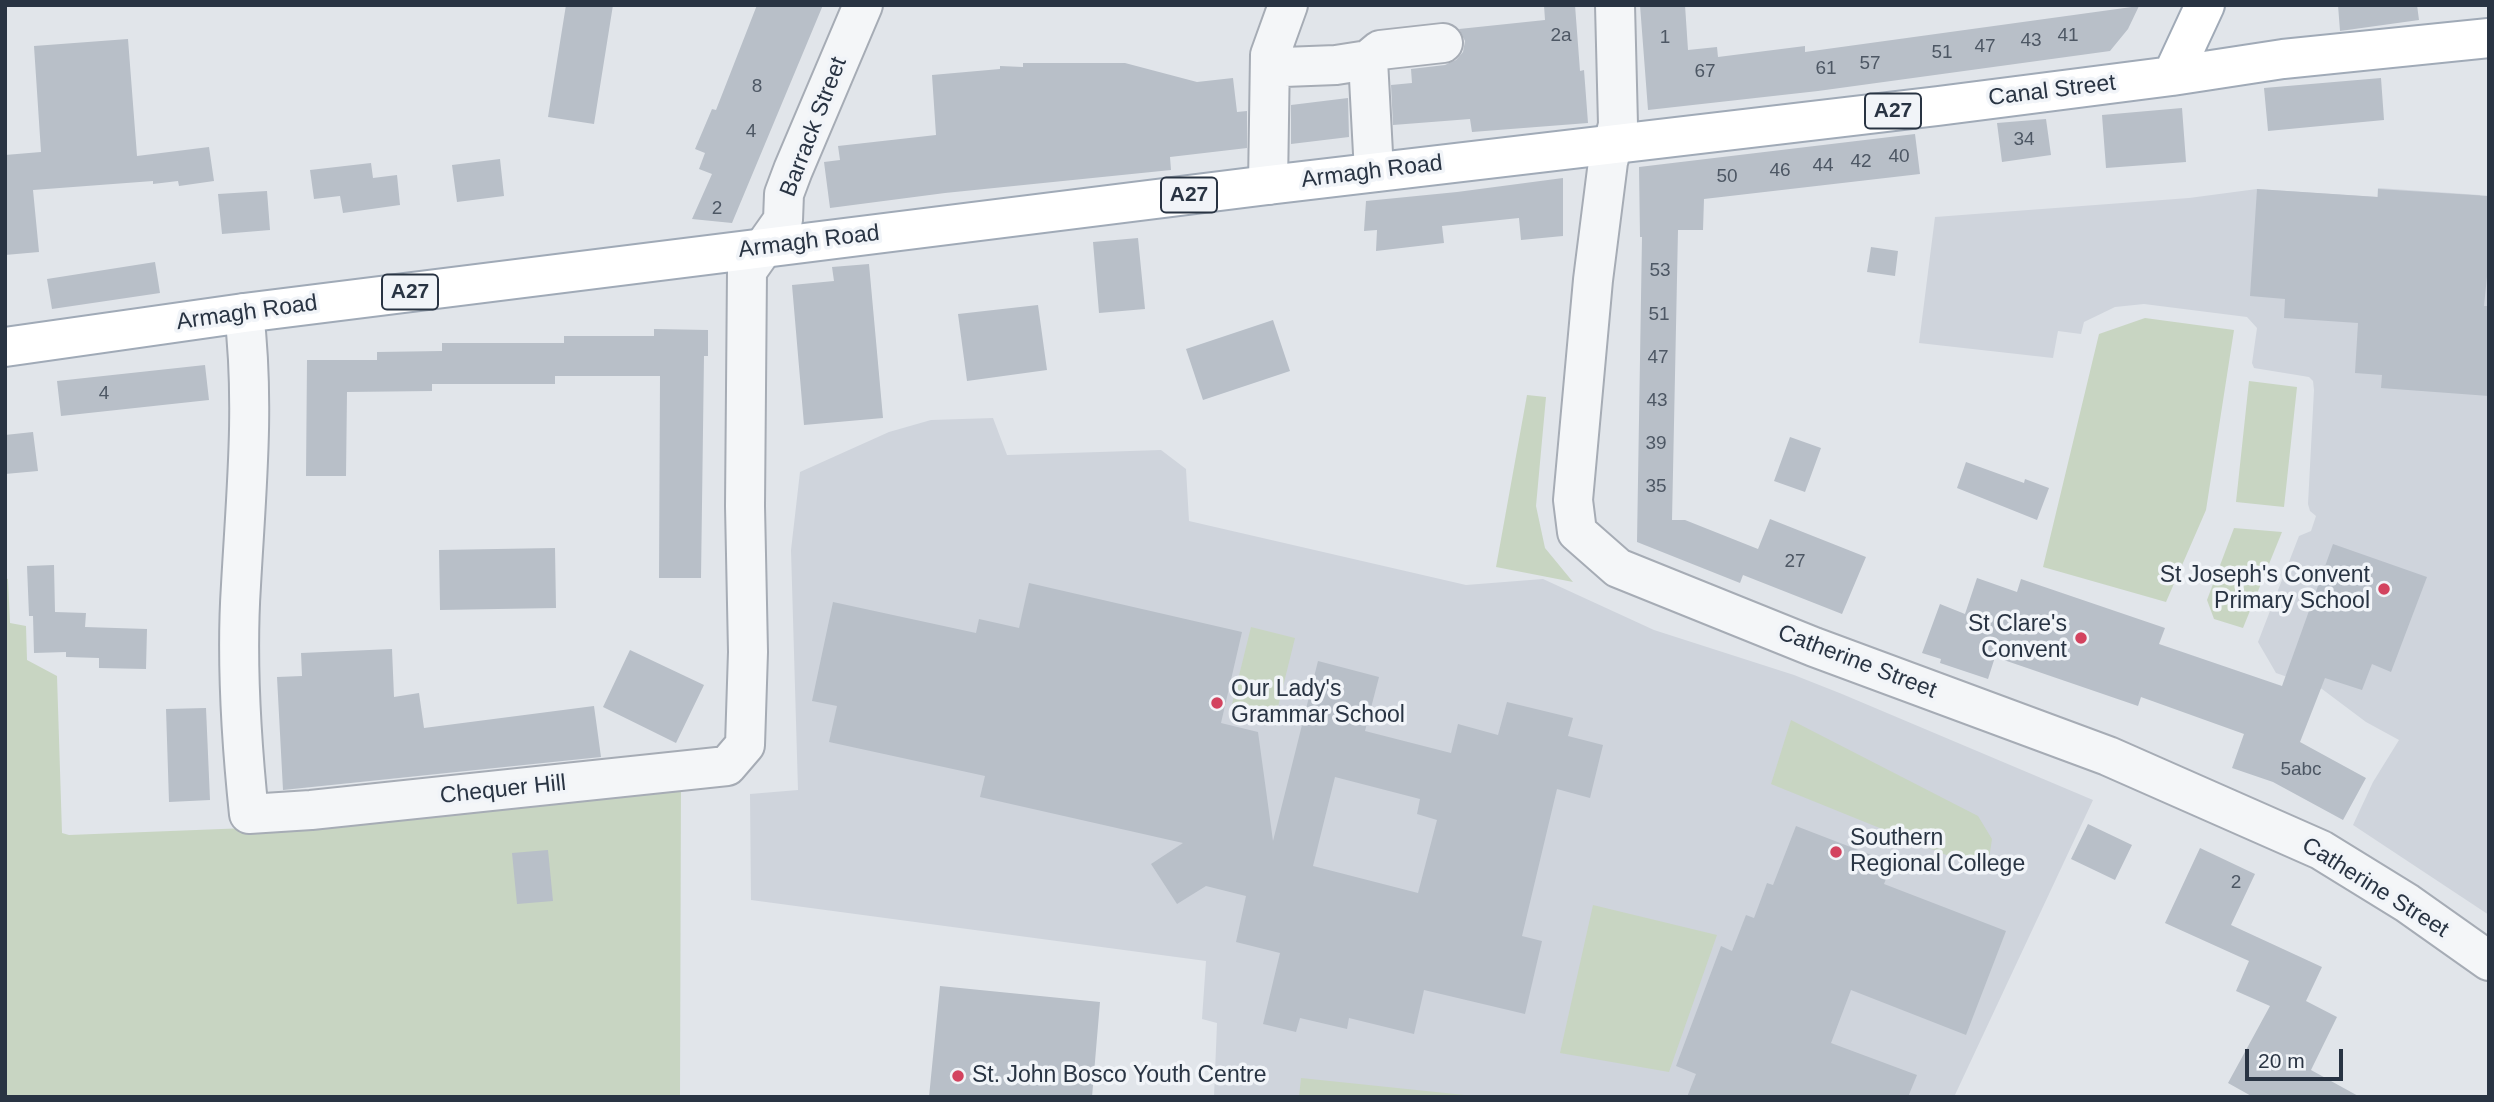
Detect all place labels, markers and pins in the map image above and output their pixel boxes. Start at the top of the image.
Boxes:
place label: St Joseph's Convent Primary School [2160,562,2370,616]
marker: St Joseph's Convent Primary School [2376,581,2392,597]
place label: St Clare's Convent [1968,611,2067,665]
marker: St Clare's Convent [2073,630,2089,646]
place label: Our Lady's Grammar School [1231,676,1405,730]
marker: Our Lady's Grammar School [1209,695,1225,711]
place label: Southern Regional College [1850,825,2025,879]
marker: Southern Regional College [1828,844,1844,860]
place label: St. John Bosco Youth Centre [972,1062,1267,1090]
marker: St. John Bosco Youth Centre [950,1068,966,1084]

